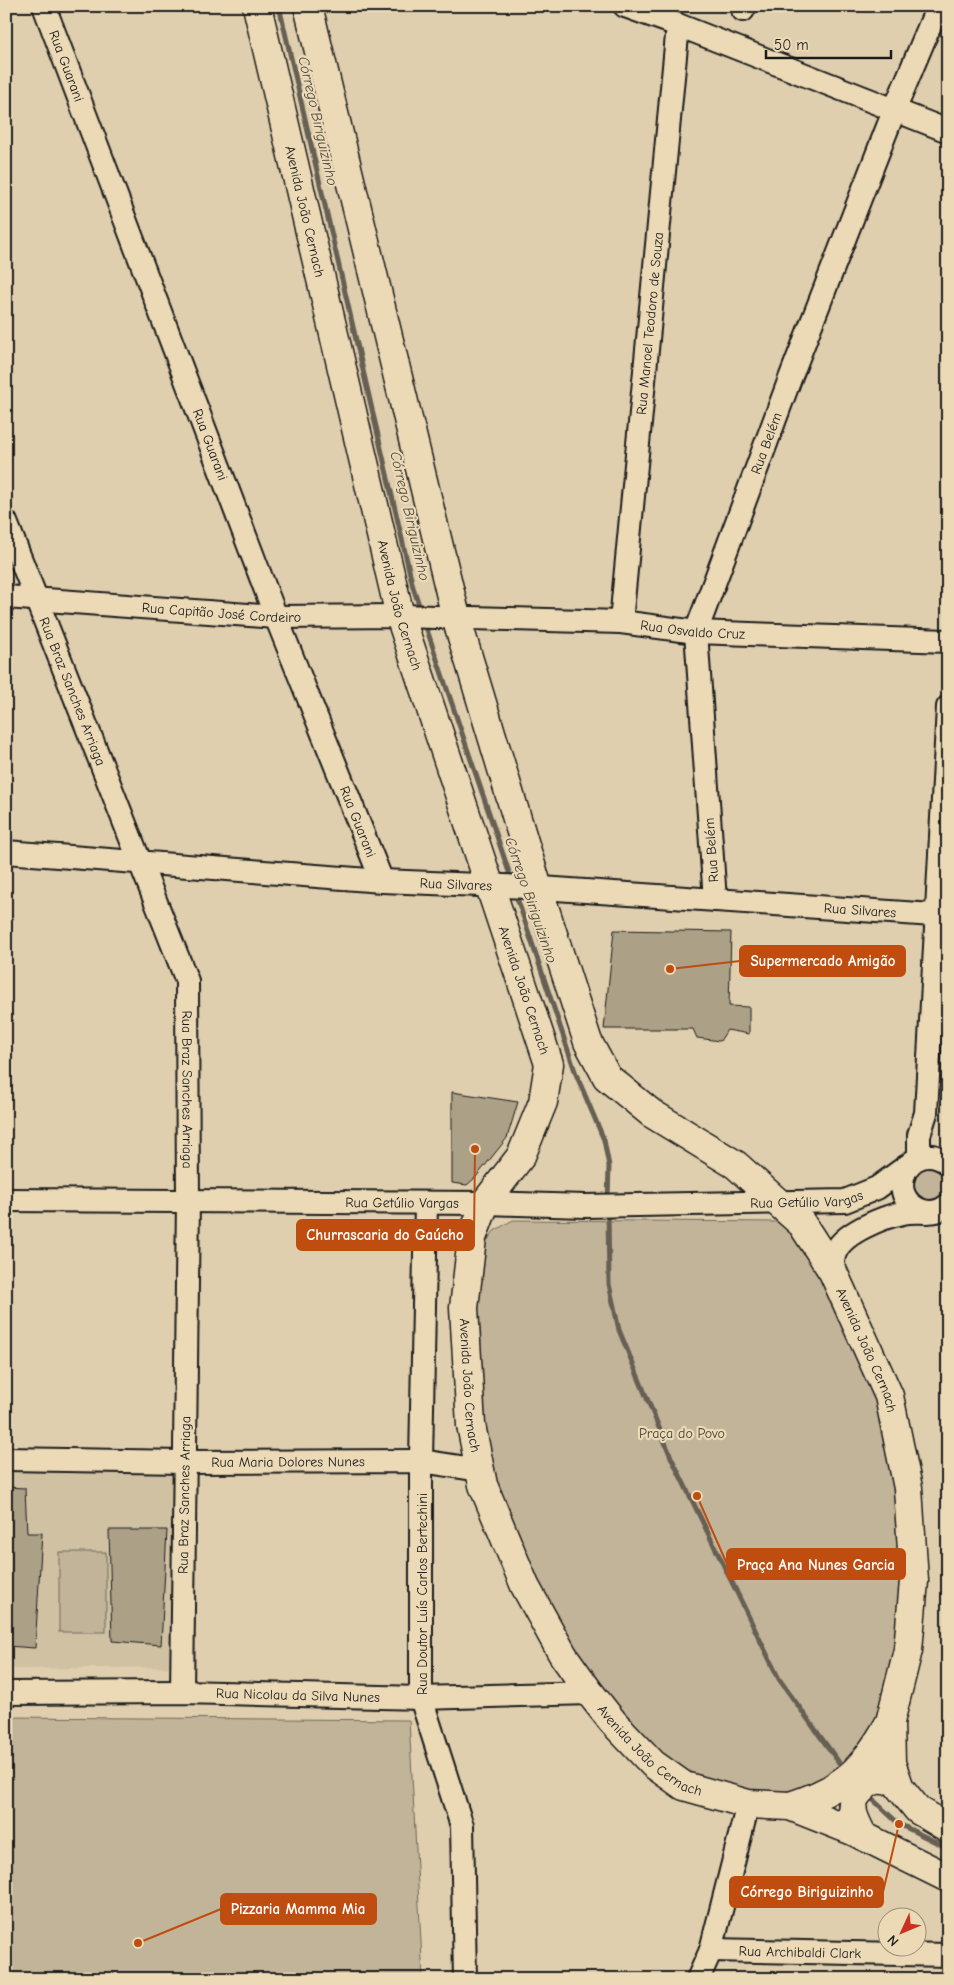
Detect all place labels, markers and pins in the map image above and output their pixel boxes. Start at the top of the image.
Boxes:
callout: Supermercado Amigão [740,946,905,976]
callout: Churrascaria do Gaúcho [297,1220,474,1250]
callout: Praça Ana Nunes Garcia [727,1549,905,1579]
callout: Córrego Biriguizinho [730,1877,883,1907]
callout: Pizzaria Mamma Mia [221,1894,376,1924]

